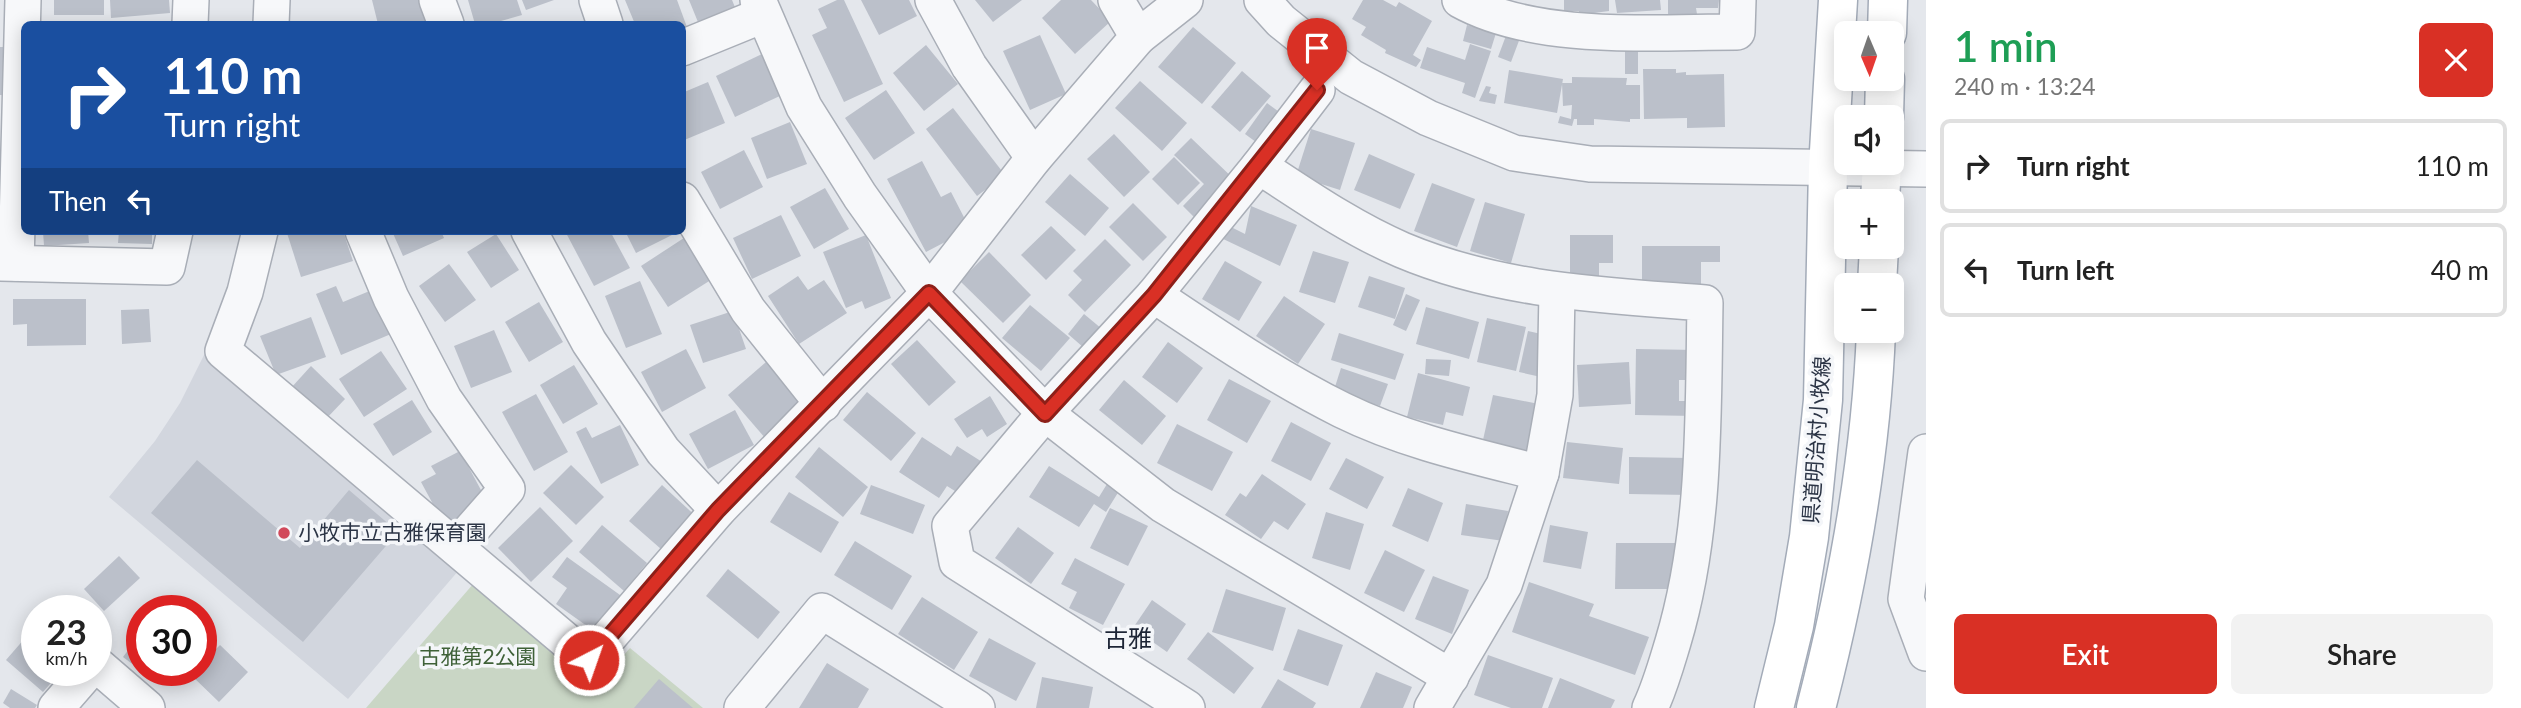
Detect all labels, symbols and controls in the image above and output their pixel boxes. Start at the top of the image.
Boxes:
pin [1287,18,1347,90]
north arrow [1834,21,1904,91]
map controls [1834,21,1904,343]
text: 1 min [1954,21,2058,71]
button: close [2419,23,2493,97]
icon: arrive [1298,29,1336,67]
text: 110 m [164,46,302,104]
icon: right [49,49,140,140]
text: 240 m · 13:24 [1954,72,2096,100]
text: Turn right [164,105,300,144]
button: sound [1834,105,1904,175]
icon: right [1958,147,1996,185]
text: Turn right [2017,150,2130,182]
text: 110 m [2416,150,2489,182]
icon: left [121,182,159,220]
text: Then [49,185,107,217]
button: + [1834,189,1904,259]
icon: left [1958,251,1996,289]
text: Turn left [2017,254,2114,286]
text: 40 m [2431,254,2489,286]
button: − [1834,273,1904,343]
street label: 県道明治村小牧線 [1797,355,1834,525]
place label: 小牧市立古雅保育園 [298,519,487,544]
marker: 小牧市立古雅保育園 [276,525,292,541]
speed limit sign: 30 [126,595,217,686]
text: 23 [46,610,87,652]
button: Exit [1954,614,2217,694]
button: Share [2231,614,2493,694]
position arrow [552,623,626,697]
district label: 古雅 [1104,623,1152,652]
park label: 古雅第2公園 [419,643,537,668]
text: km/h [45,647,88,669]

